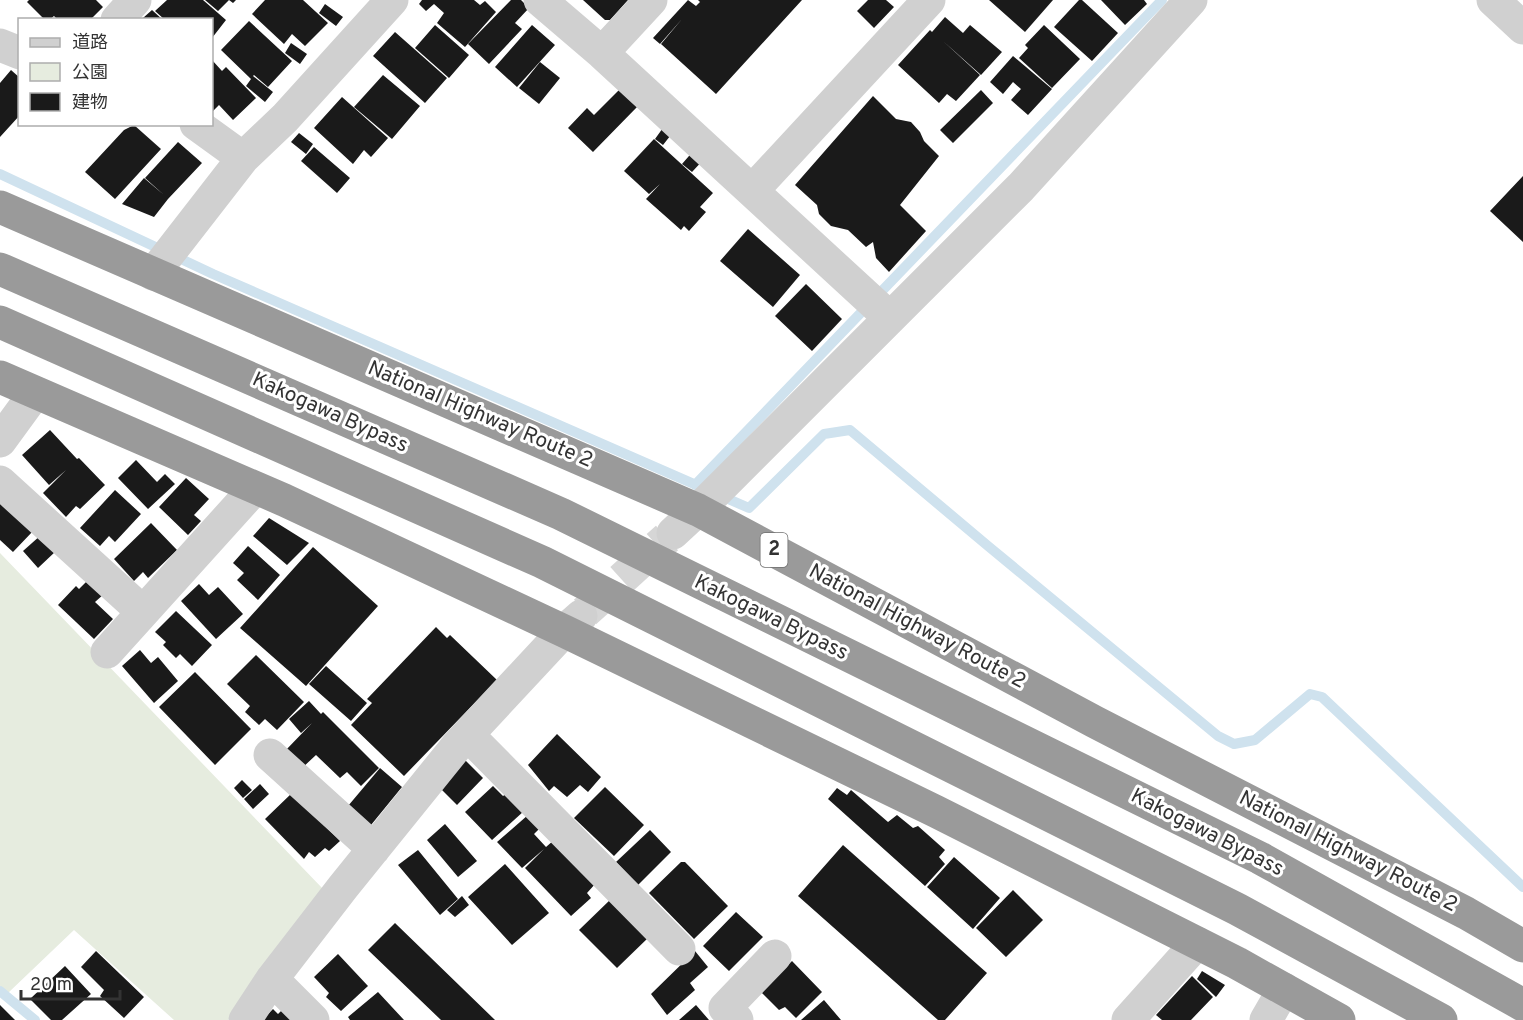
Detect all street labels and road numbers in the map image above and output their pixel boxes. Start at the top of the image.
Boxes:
street label: National Highway Route 2 [363,355,597,475]
street label: Kakogawa Bypass [248,366,412,460]
road number: 2 [760,533,788,567]
street label: National Highway Route 2 [804,558,1030,696]
street label: Kakogawa Bypass [690,569,852,667]
street label: Kakogawa Bypass [1126,783,1288,883]
street label: National Highway Route 2 [1234,785,1462,919]

